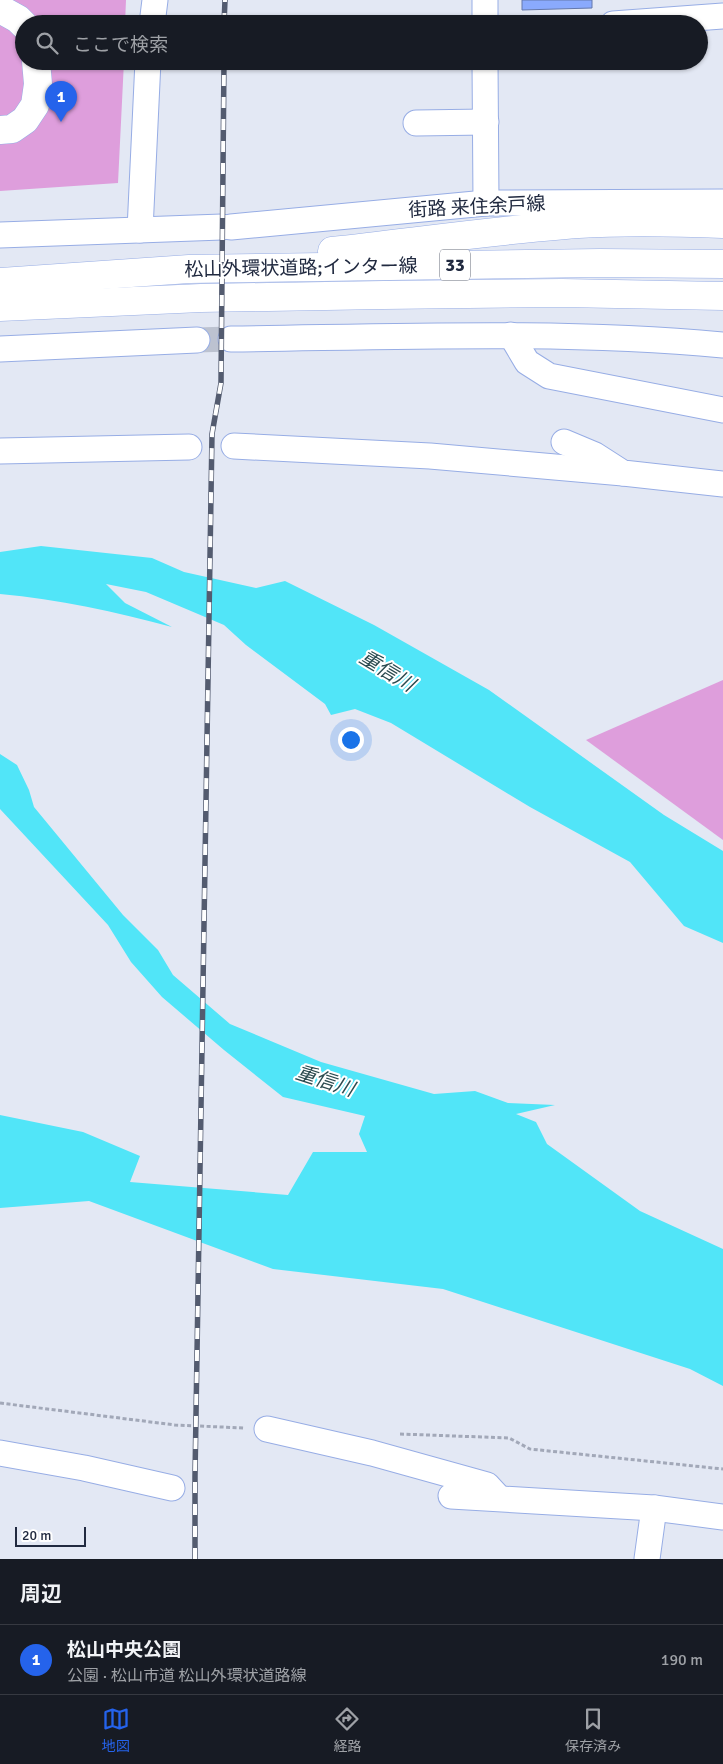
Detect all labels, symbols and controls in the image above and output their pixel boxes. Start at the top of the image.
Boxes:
search box [15,15,708,70]
icon: search [33,29,61,57]
text: ここで検索 [73,33,168,57]
pin: 1 [45,81,77,122]
street label: 街路 来住余戸線 [408,191,546,223]
road number: 33 [440,250,470,280]
street label: 松山外環状道路;インター線 [184,254,418,282]
water label: 重信川 [355,645,421,698]
your location [338,727,364,753]
water label: 重信川 [293,1060,359,1103]
scale bar [15,1524,86,1547]
text: 20 m [22,1527,51,1544]
text: 周辺 [20,1581,62,1607]
text: 松山中央公園 [67,1638,181,1662]
text: 1 [32,1650,40,1670]
text: 190 m [661,1650,703,1670]
text: 公園 · 松山市道 松山外環状道路線 [67,1666,306,1686]
tab: 地図 [102,1705,130,1755]
tab: 経路 [333,1705,361,1755]
tab: 保存済み [565,1705,621,1755]

